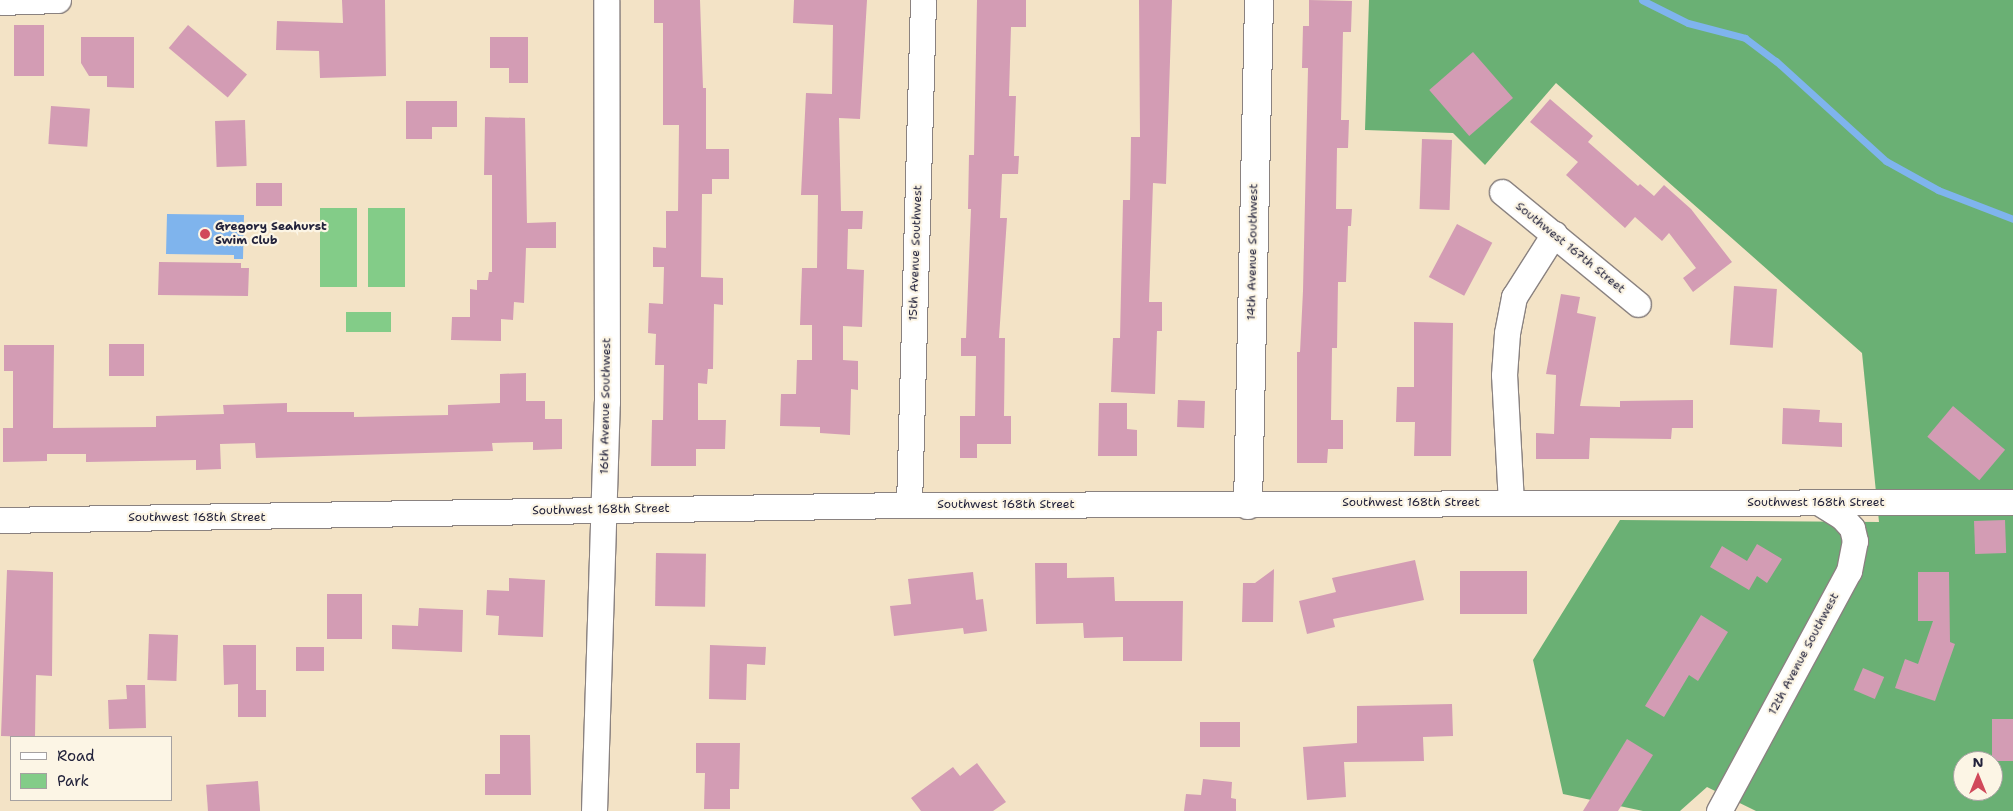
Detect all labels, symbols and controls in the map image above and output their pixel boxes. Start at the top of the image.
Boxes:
street label: 14th Avenue Southwest [1245,184,1261,320]
street label: 15th Avenue Southwest [906,185,926,321]
street label: Southwest 167th Street [1512,199,1628,297]
place label: Gregory Seahurst Swim Club [215,220,327,248]
marker: Gregory Seahurst Swim Club [199,228,211,240]
street label: 16th Avenue Southwest [598,338,614,474]
street label: Southwest 168th Street [1342,496,1480,510]
street label: Southwest 168th Street [1747,496,1885,510]
street label: Southwest 168th Street [937,498,1075,512]
street label: Southwest 168th Street [532,502,670,518]
street label: Southwest 168th Street [128,511,266,525]
street label: 12th Avenue Southwest [1766,590,1842,718]
legend [10,736,172,801]
text: Road [57,746,95,766]
north arrow [1953,751,2003,801]
text: N [1972,753,1984,771]
text: Park [57,771,89,791]

